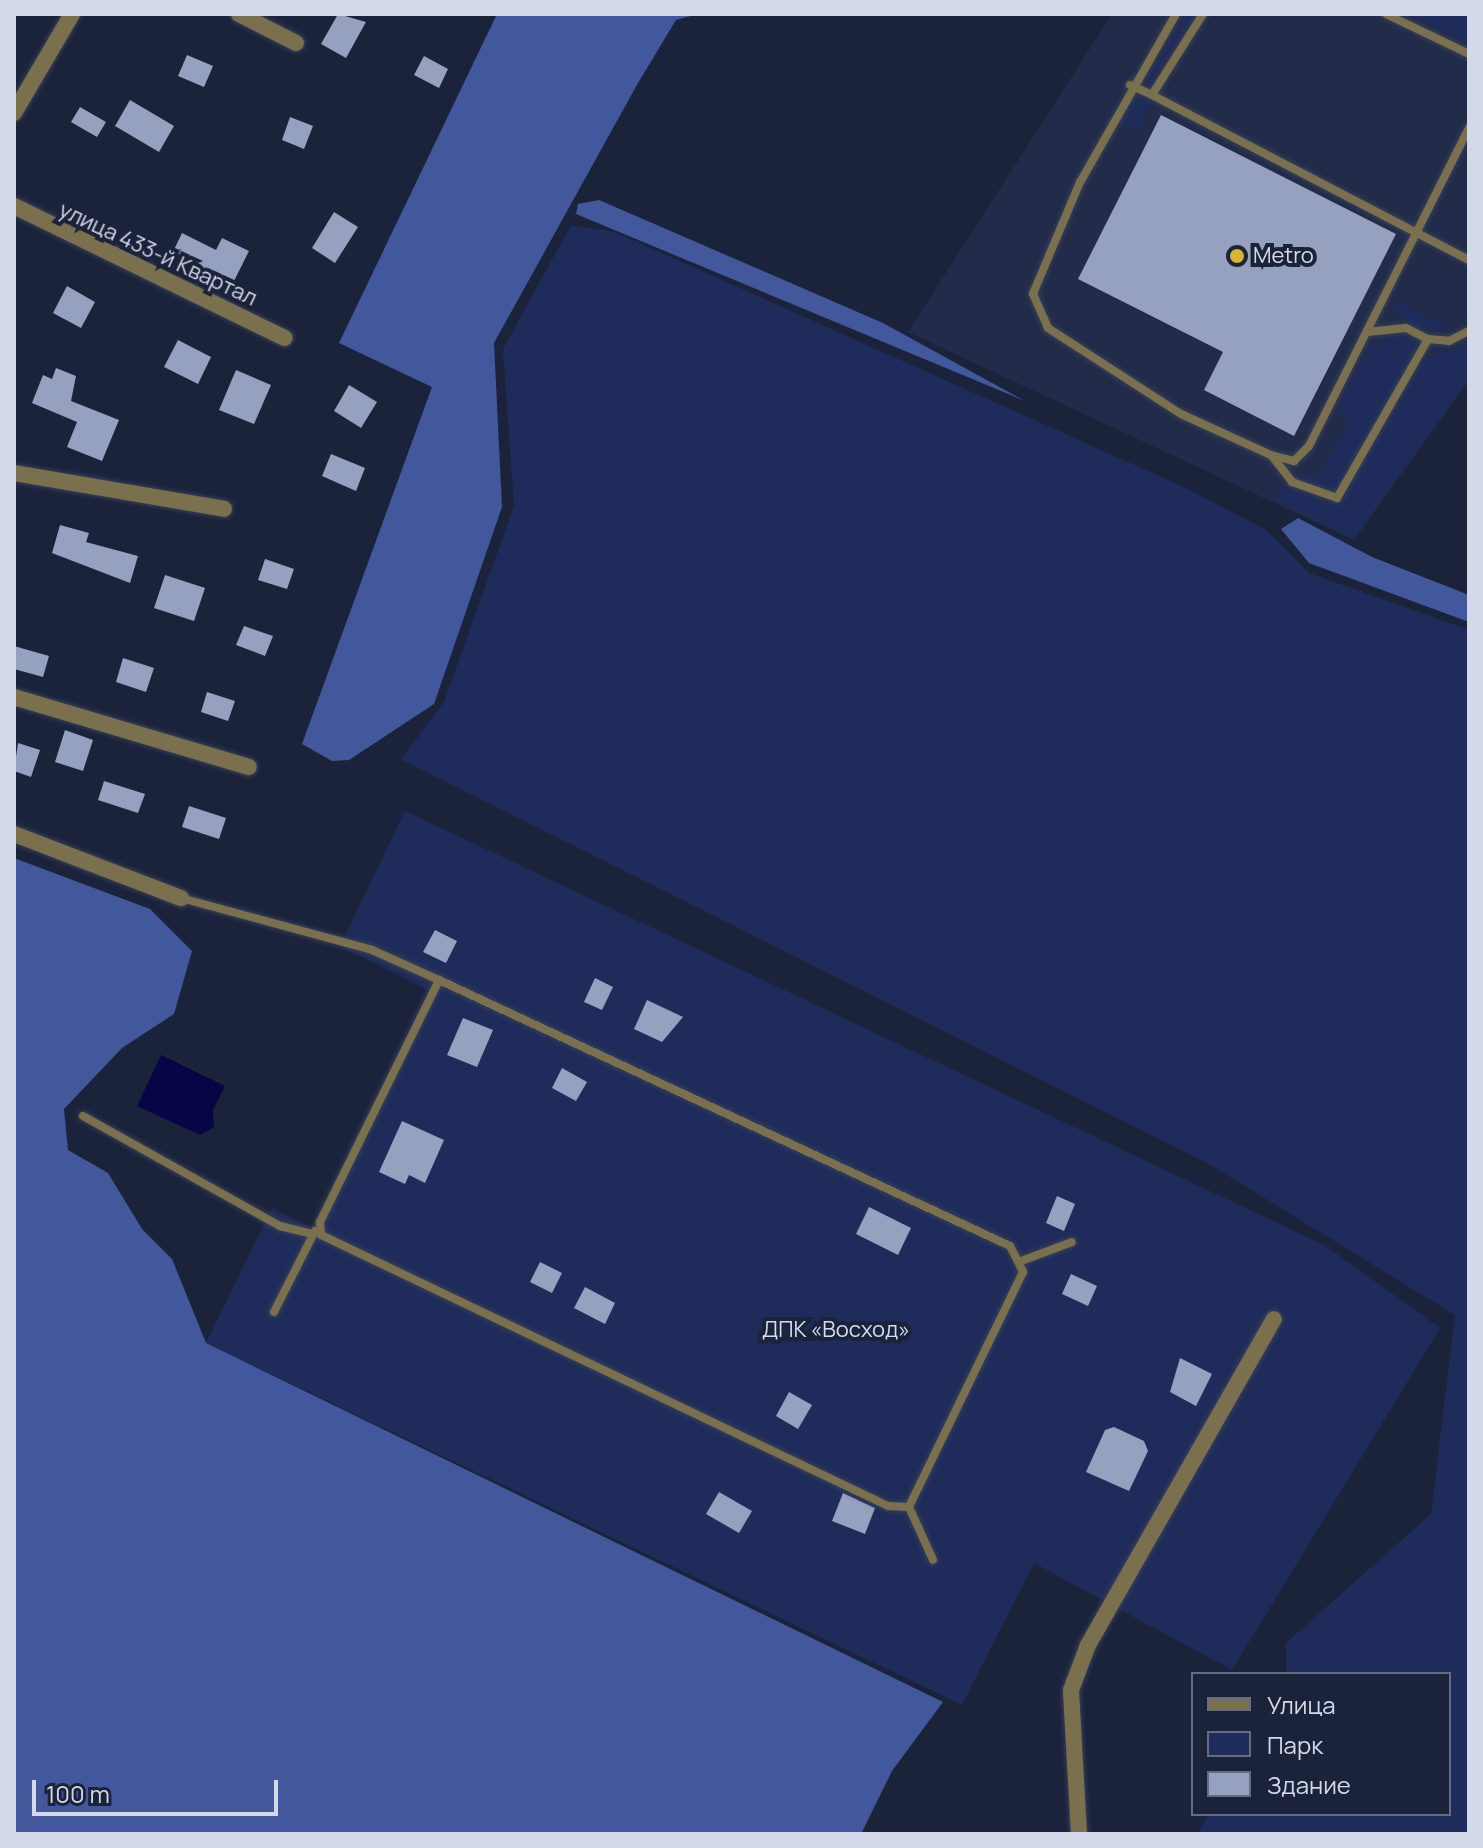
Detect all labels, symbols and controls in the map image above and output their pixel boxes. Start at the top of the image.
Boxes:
street label: улица 433-й Квартал [55,196,261,312]
place label: Metro [1253,243,1314,269]
marker: Metro [1228,247,1246,265]
park label: ДПК «Восход» [762,1317,910,1343]
legend [1191,1672,1451,1816]
text: Улица [1267,1688,1336,1721]
text: Парк [1267,1728,1323,1761]
scale bar [36,1764,282,1814]
text: Здание [1267,1768,1351,1801]
text: 100 m [46,1777,110,1810]

